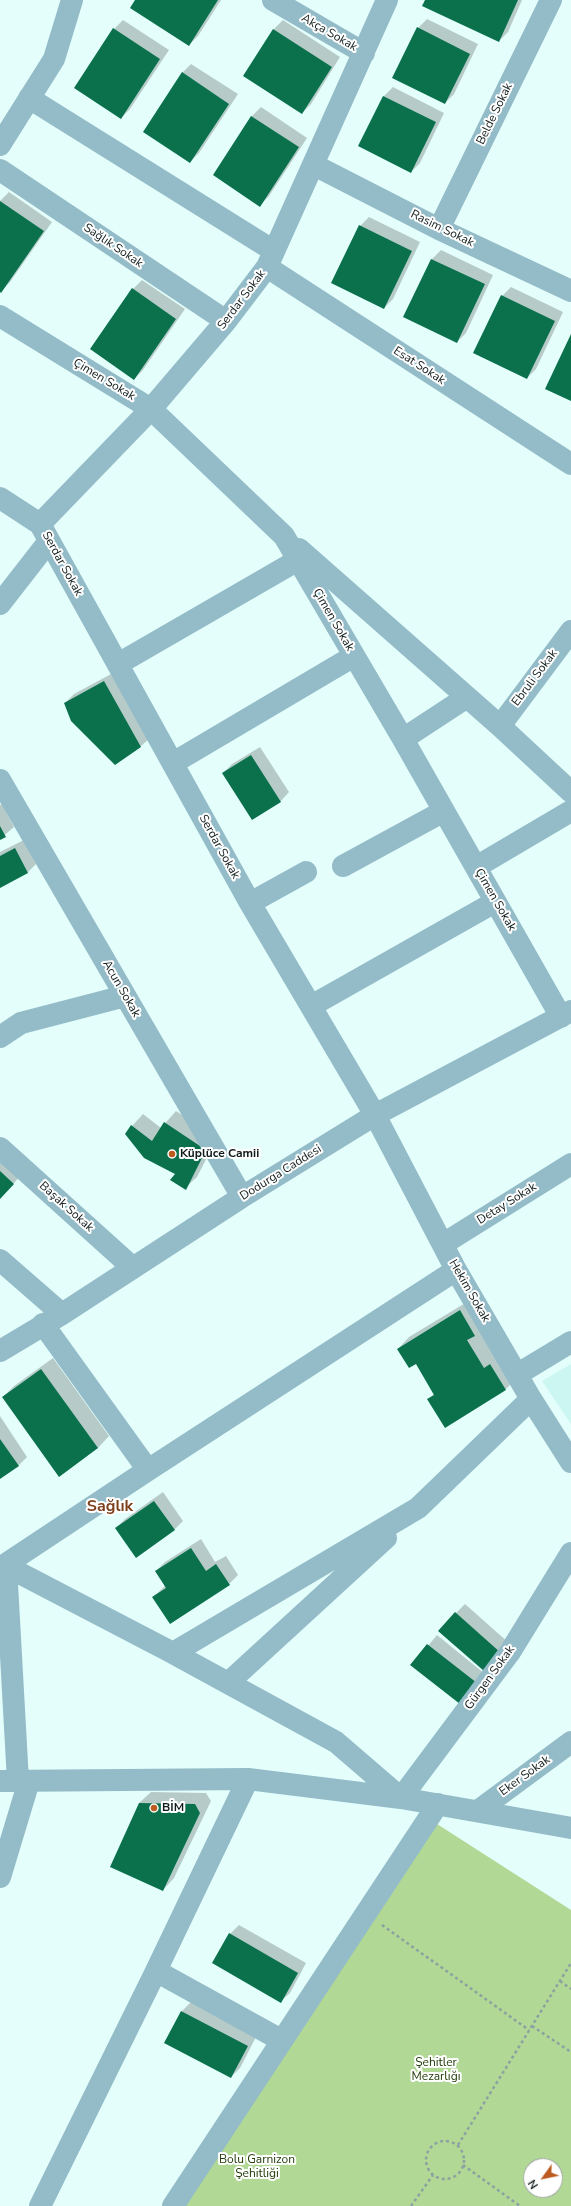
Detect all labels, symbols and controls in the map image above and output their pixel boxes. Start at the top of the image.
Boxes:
street label: Akça Sokak [299,11,359,55]
street label: Belde Sokak [474,81,516,147]
street label: Rasim Sokak [408,207,476,251]
street label: Sağlık Sokak [81,221,145,271]
street label: Serdar Sokak [215,267,269,333]
street label: Esat Sokak [390,344,448,388]
street label: Çimen Sokak [70,356,138,404]
street label: Serdar Sokak [38,529,86,599]
street label: Çimen Sokak [309,586,357,654]
street label: Ebruli Sokak [509,647,561,709]
street label: Serdar Sokak [195,812,243,882]
street label: Çimen Sokak [471,866,519,934]
street label: Acun Sokak [99,958,143,1020]
street label: Dodurga Caddesi [238,1142,324,1204]
place label: Küplüce Camii [180,1147,259,1161]
marker: Küplüce Camii [167,1149,177,1159]
street label: Başak Sokak [36,1179,96,1235]
street label: Detay Sokak [475,1180,539,1228]
street label: Hekim Sokak [445,1257,493,1325]
district label: Sağlık [87,1497,133,1517]
street label: Gürgen Sokak [462,1643,518,1713]
street label: Eker Sokak [497,1753,553,1799]
place label: BİM [162,1801,184,1815]
marker: BİM [149,1803,159,1813]
park label: Şehitler Mezarlığı [412,2056,460,2084]
park label: Bolu Garnizon Şehitliği [219,2153,295,2181]
north arrow [523,2158,563,2198]
text: N [525,2177,542,2192]

